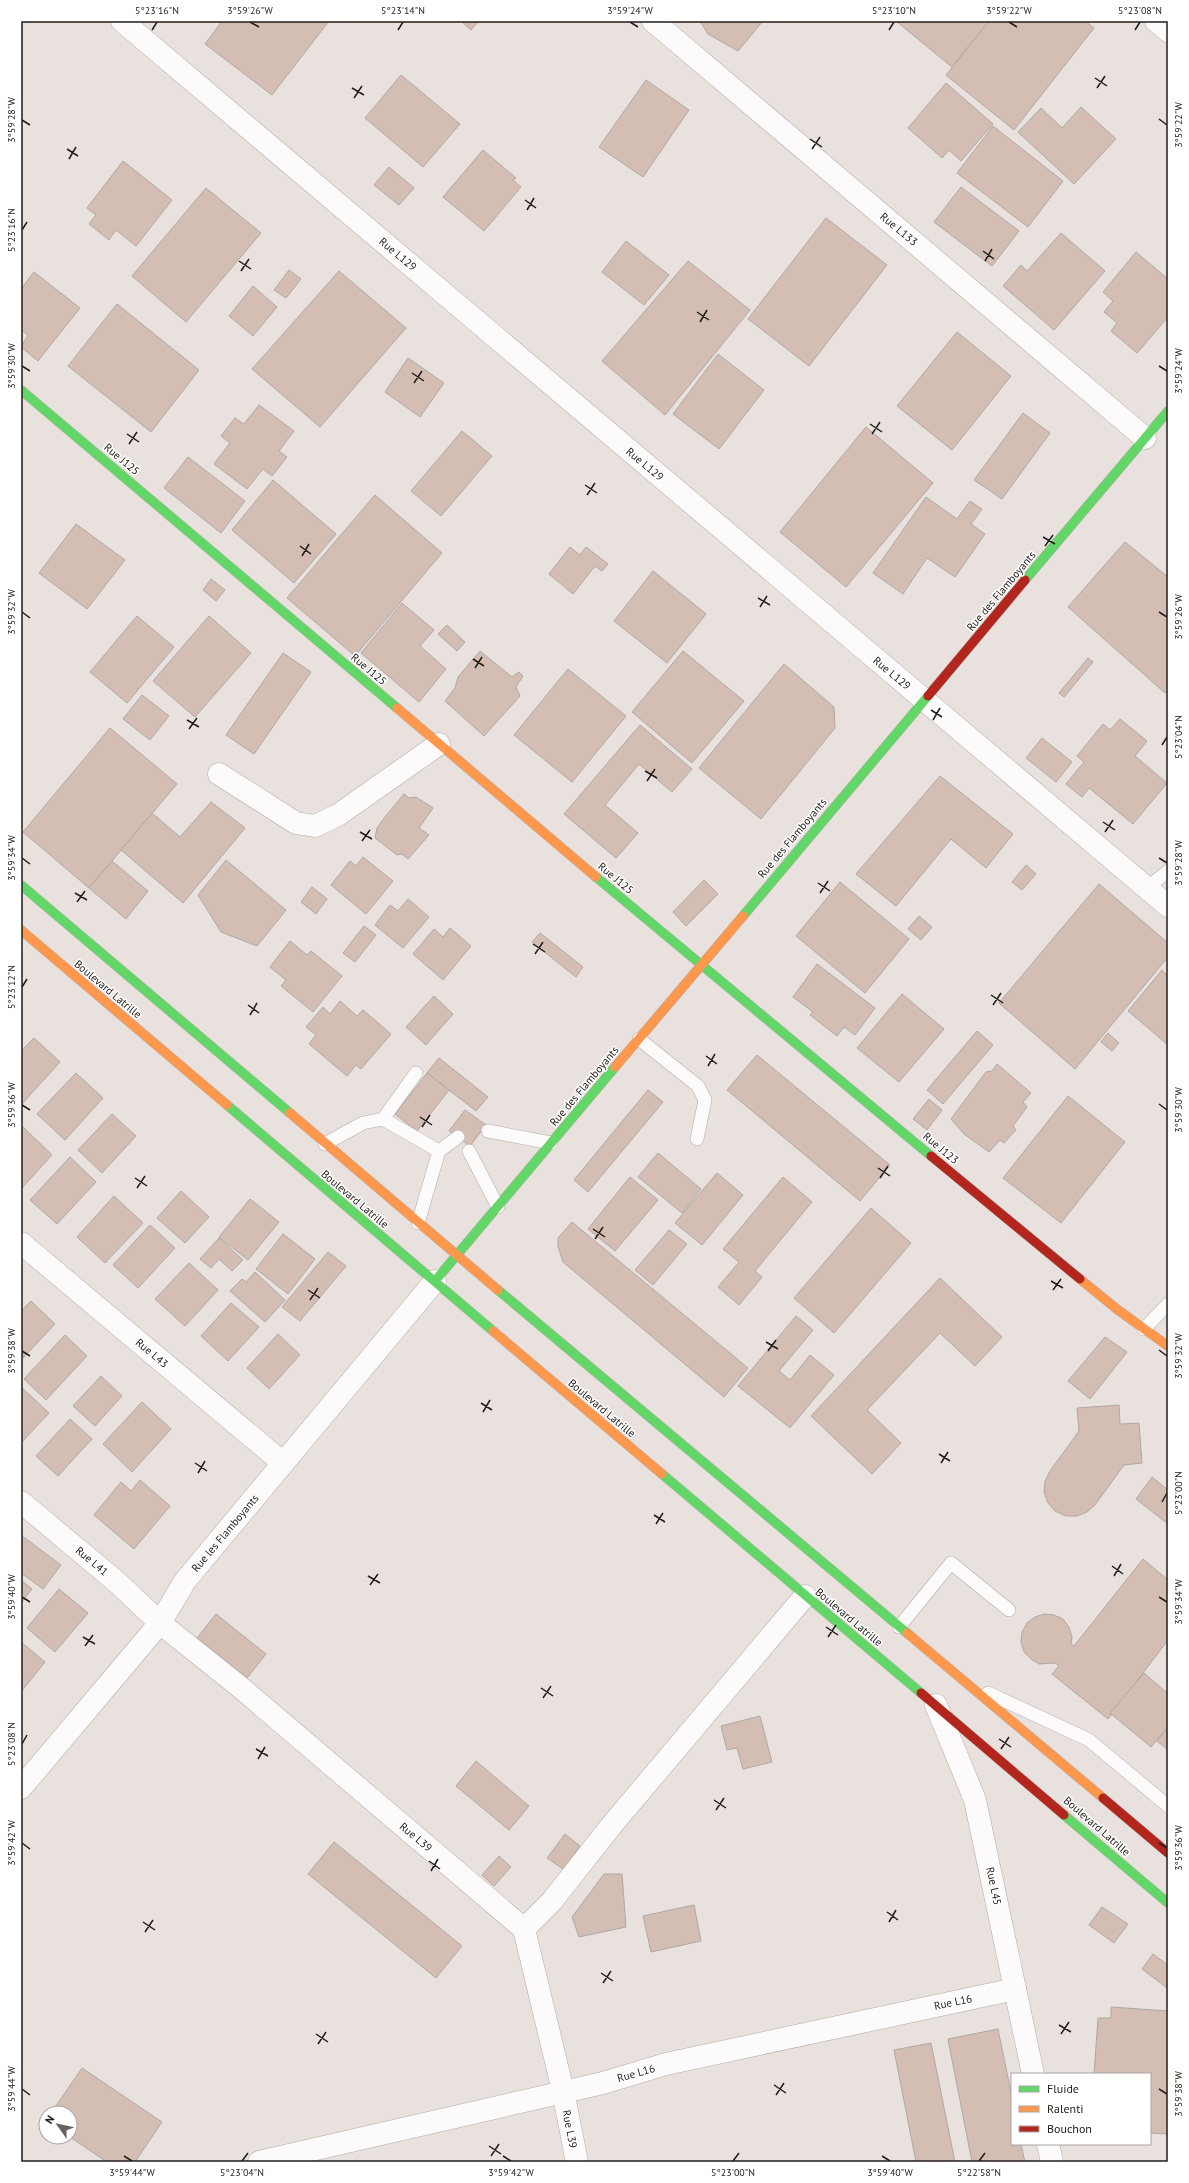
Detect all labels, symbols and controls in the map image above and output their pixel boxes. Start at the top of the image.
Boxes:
text: 5°23'16"N [135,4,179,17]
text: 3°59'26"W [227,4,274,17]
text: 5°23'14"N [381,4,425,17]
text: 3°59'24"W [607,4,654,17]
text: 5°23'10"N [872,4,916,17]
text: 3°59'22"W [986,4,1033,17]
text: 5°23'08"N [1118,4,1162,17]
text: 3°59'28"W [5,96,18,143]
text: 3°59'22"W [1172,101,1185,148]
text: 5°23'16"N [5,208,18,252]
street label: Rue L133 [877,209,921,249]
street label: Rue L129 [376,234,420,274]
text: 3°59'30"W [5,342,18,389]
text: 3°59'24"W [1172,347,1185,394]
street label: Rue J125 [101,440,143,478]
street label: Rue L129 [623,444,667,484]
street label: Rue des Flamboyants [964,548,1039,634]
text: 3°59'32"W [5,588,18,635]
text: 3°59'26"W [1172,593,1185,640]
street label: Rue J125 [348,650,390,688]
street label: Rue L129 [870,653,914,693]
text: 5°23'04"N [1172,715,1185,759]
street label: Rue des Flamboyants [755,795,830,881]
text: 3°59'34"W [5,834,18,881]
text: 3°59'28"W [1172,839,1185,886]
street label: Rue J125 [595,859,637,897]
street label: Boulevard Latrille [72,957,145,1021]
text: 5°23'12"N [5,965,18,1009]
street label: Rue des Flamboyants [547,1043,622,1129]
text: 3°59'36"W [5,1081,18,1128]
text: 3°59'30"W [1172,1086,1185,1133]
street label: Rue J123 [920,1129,962,1167]
street label: Boulevard Latrille [319,1167,392,1231]
text: 3°59'38"W [5,1327,18,1374]
text: 3°59'32"W [1172,1332,1185,1379]
street label: Rue L43 [133,1335,171,1371]
street label: Boulevard Latrille [566,1376,639,1440]
text: 5°23'00"N [1172,1471,1185,1515]
street label: Rue les Flamboyants [188,1491,262,1575]
street label: Rue L41 [73,1543,111,1579]
text: 3°59'40"W [5,1573,18,1620]
text: 3°59'34"W [1172,1578,1185,1625]
street label: Boulevard Latrille [813,1585,886,1649]
text: 5°23'08"N [5,1722,18,1766]
street label: Boulevard Latrille [1061,1793,1133,1859]
text: 3°59'42"W [5,1819,18,1866]
street label: Rue L39 [397,1819,435,1855]
text: 3°59'36"W [1172,1824,1185,1871]
street label: Rue L45 [983,1866,1005,1906]
street label: Rue L16 [933,1991,973,2013]
street label: Rue L16 [616,2061,656,2085]
text: 3°59'44"W [5,2065,18,2112]
text: 3°59'38"W [1172,2070,1185,2117]
legend [1011,2073,1151,2145]
text: Fluide [1047,2081,1079,2096]
text: Ralenti [1047,2101,1083,2116]
north arrow [38,2105,78,2145]
street label: Rue L39 [559,2109,581,2149]
text: N [42,2113,57,2126]
text: Bouchon [1047,2121,1092,2136]
text: 3°59'44"W [109,2166,156,2179]
text: 5°23'04"N [220,2166,264,2179]
text: 3°59'42"W [488,2166,535,2179]
text: 5°23'00"N [711,2166,755,2179]
text: 3°59'40"W [867,2166,914,2179]
text: 5°22'58"N [957,2166,1001,2179]

